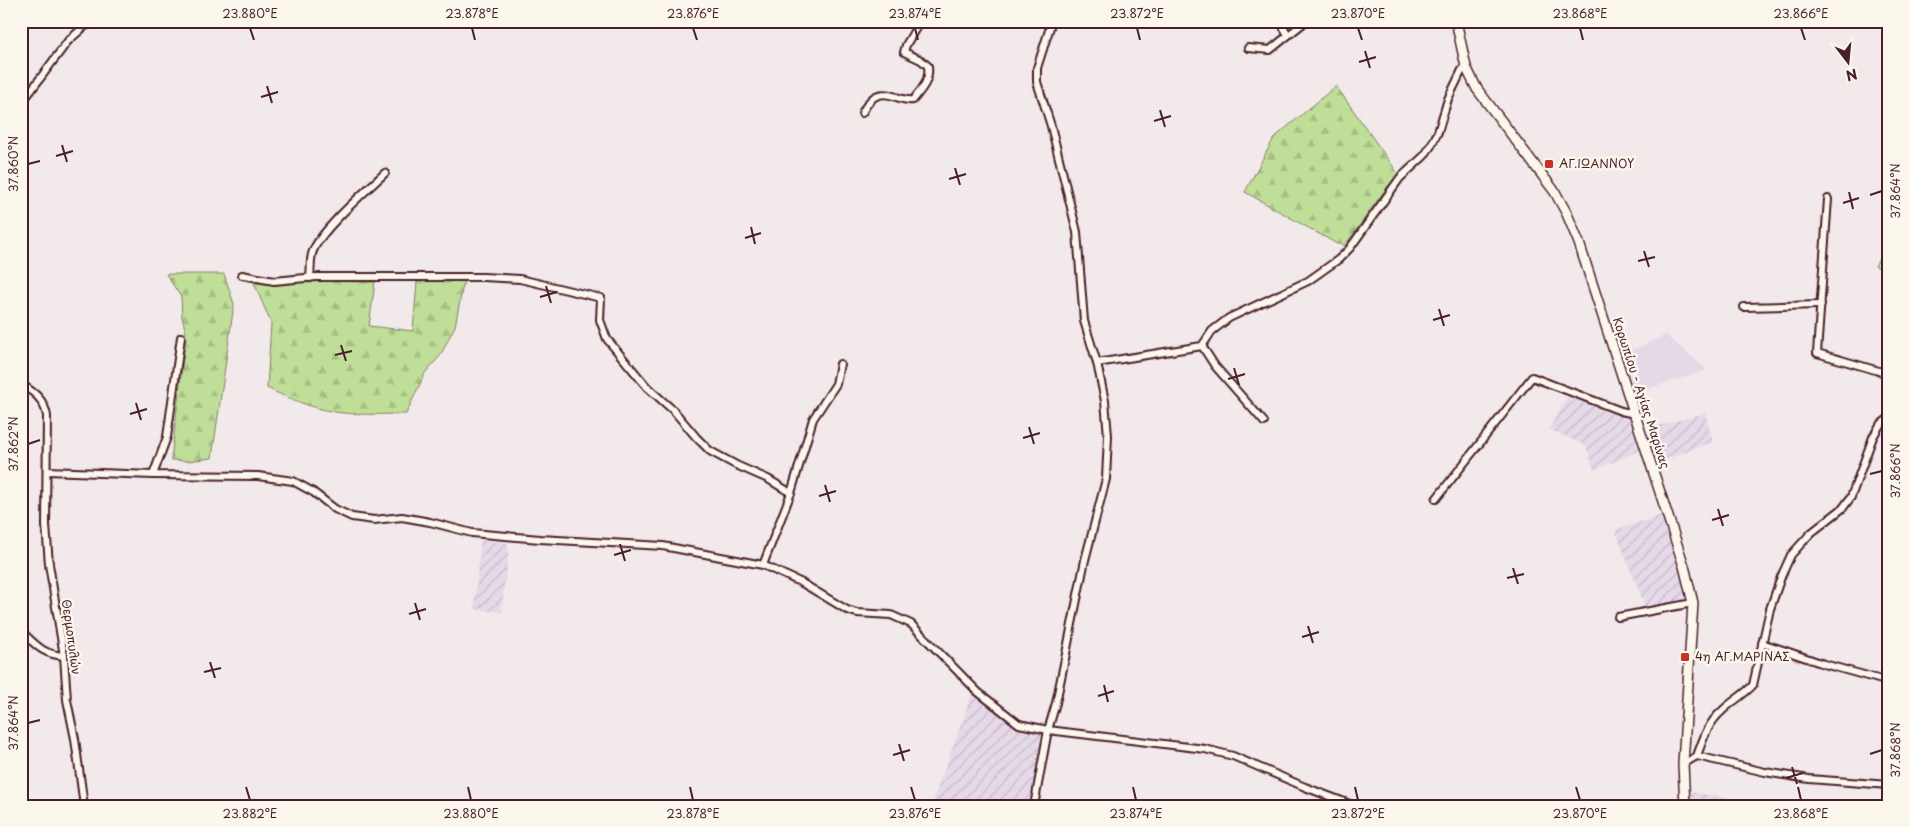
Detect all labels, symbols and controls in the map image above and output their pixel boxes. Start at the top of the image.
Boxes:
text: 23.880°E [222,4,278,22]
text: 23.878°E [445,4,499,22]
text: 23.876°E [667,4,719,22]
text: 23.874°E [888,4,942,22]
text: 23.872°E [1110,4,1164,22]
text: 23.870°E [1331,4,1385,22]
text: 23.868°E [1552,4,1608,22]
text: 23.866°E [1774,4,1828,22]
north arrow [1822,38,1872,88]
text: N [1843,63,1860,87]
text: 37.860°N [4,136,22,192]
place label: ΑΓ.ΙΩΑΝΝΟΥ [1559,154,1634,172]
marker: ΑΓ.ΙΩΑΝΝΟΥ [1543,158,1555,170]
text: 37.864°N [1886,163,1904,219]
street label: Κορωπίου - Αγίας Μαρίνας [1609,315,1675,471]
text: 37.862°N [4,416,22,472]
text: 37.866°N [1886,443,1904,499]
street label: Θερμοπυλών [58,598,86,676]
place label: 4η ΑΓ.ΜΑΡΙΝΑΣ [1695,647,1790,665]
marker: 4η ΑΓ.ΜΑΡΙΝΑΣ [1679,651,1691,663]
text: 37.864°N [4,695,22,751]
text: 37.868°N [1886,722,1904,778]
text: 23.882°E [223,804,277,822]
text: 23.880°E [443,804,499,822]
text: 23.878°E [666,804,720,822]
text: 23.876°E [889,804,941,822]
text: 23.874°E [1109,804,1163,822]
text: 23.872°E [1331,804,1385,822]
text: 23.870°E [1553,804,1607,822]
text: 23.868°E [1773,804,1829,822]

